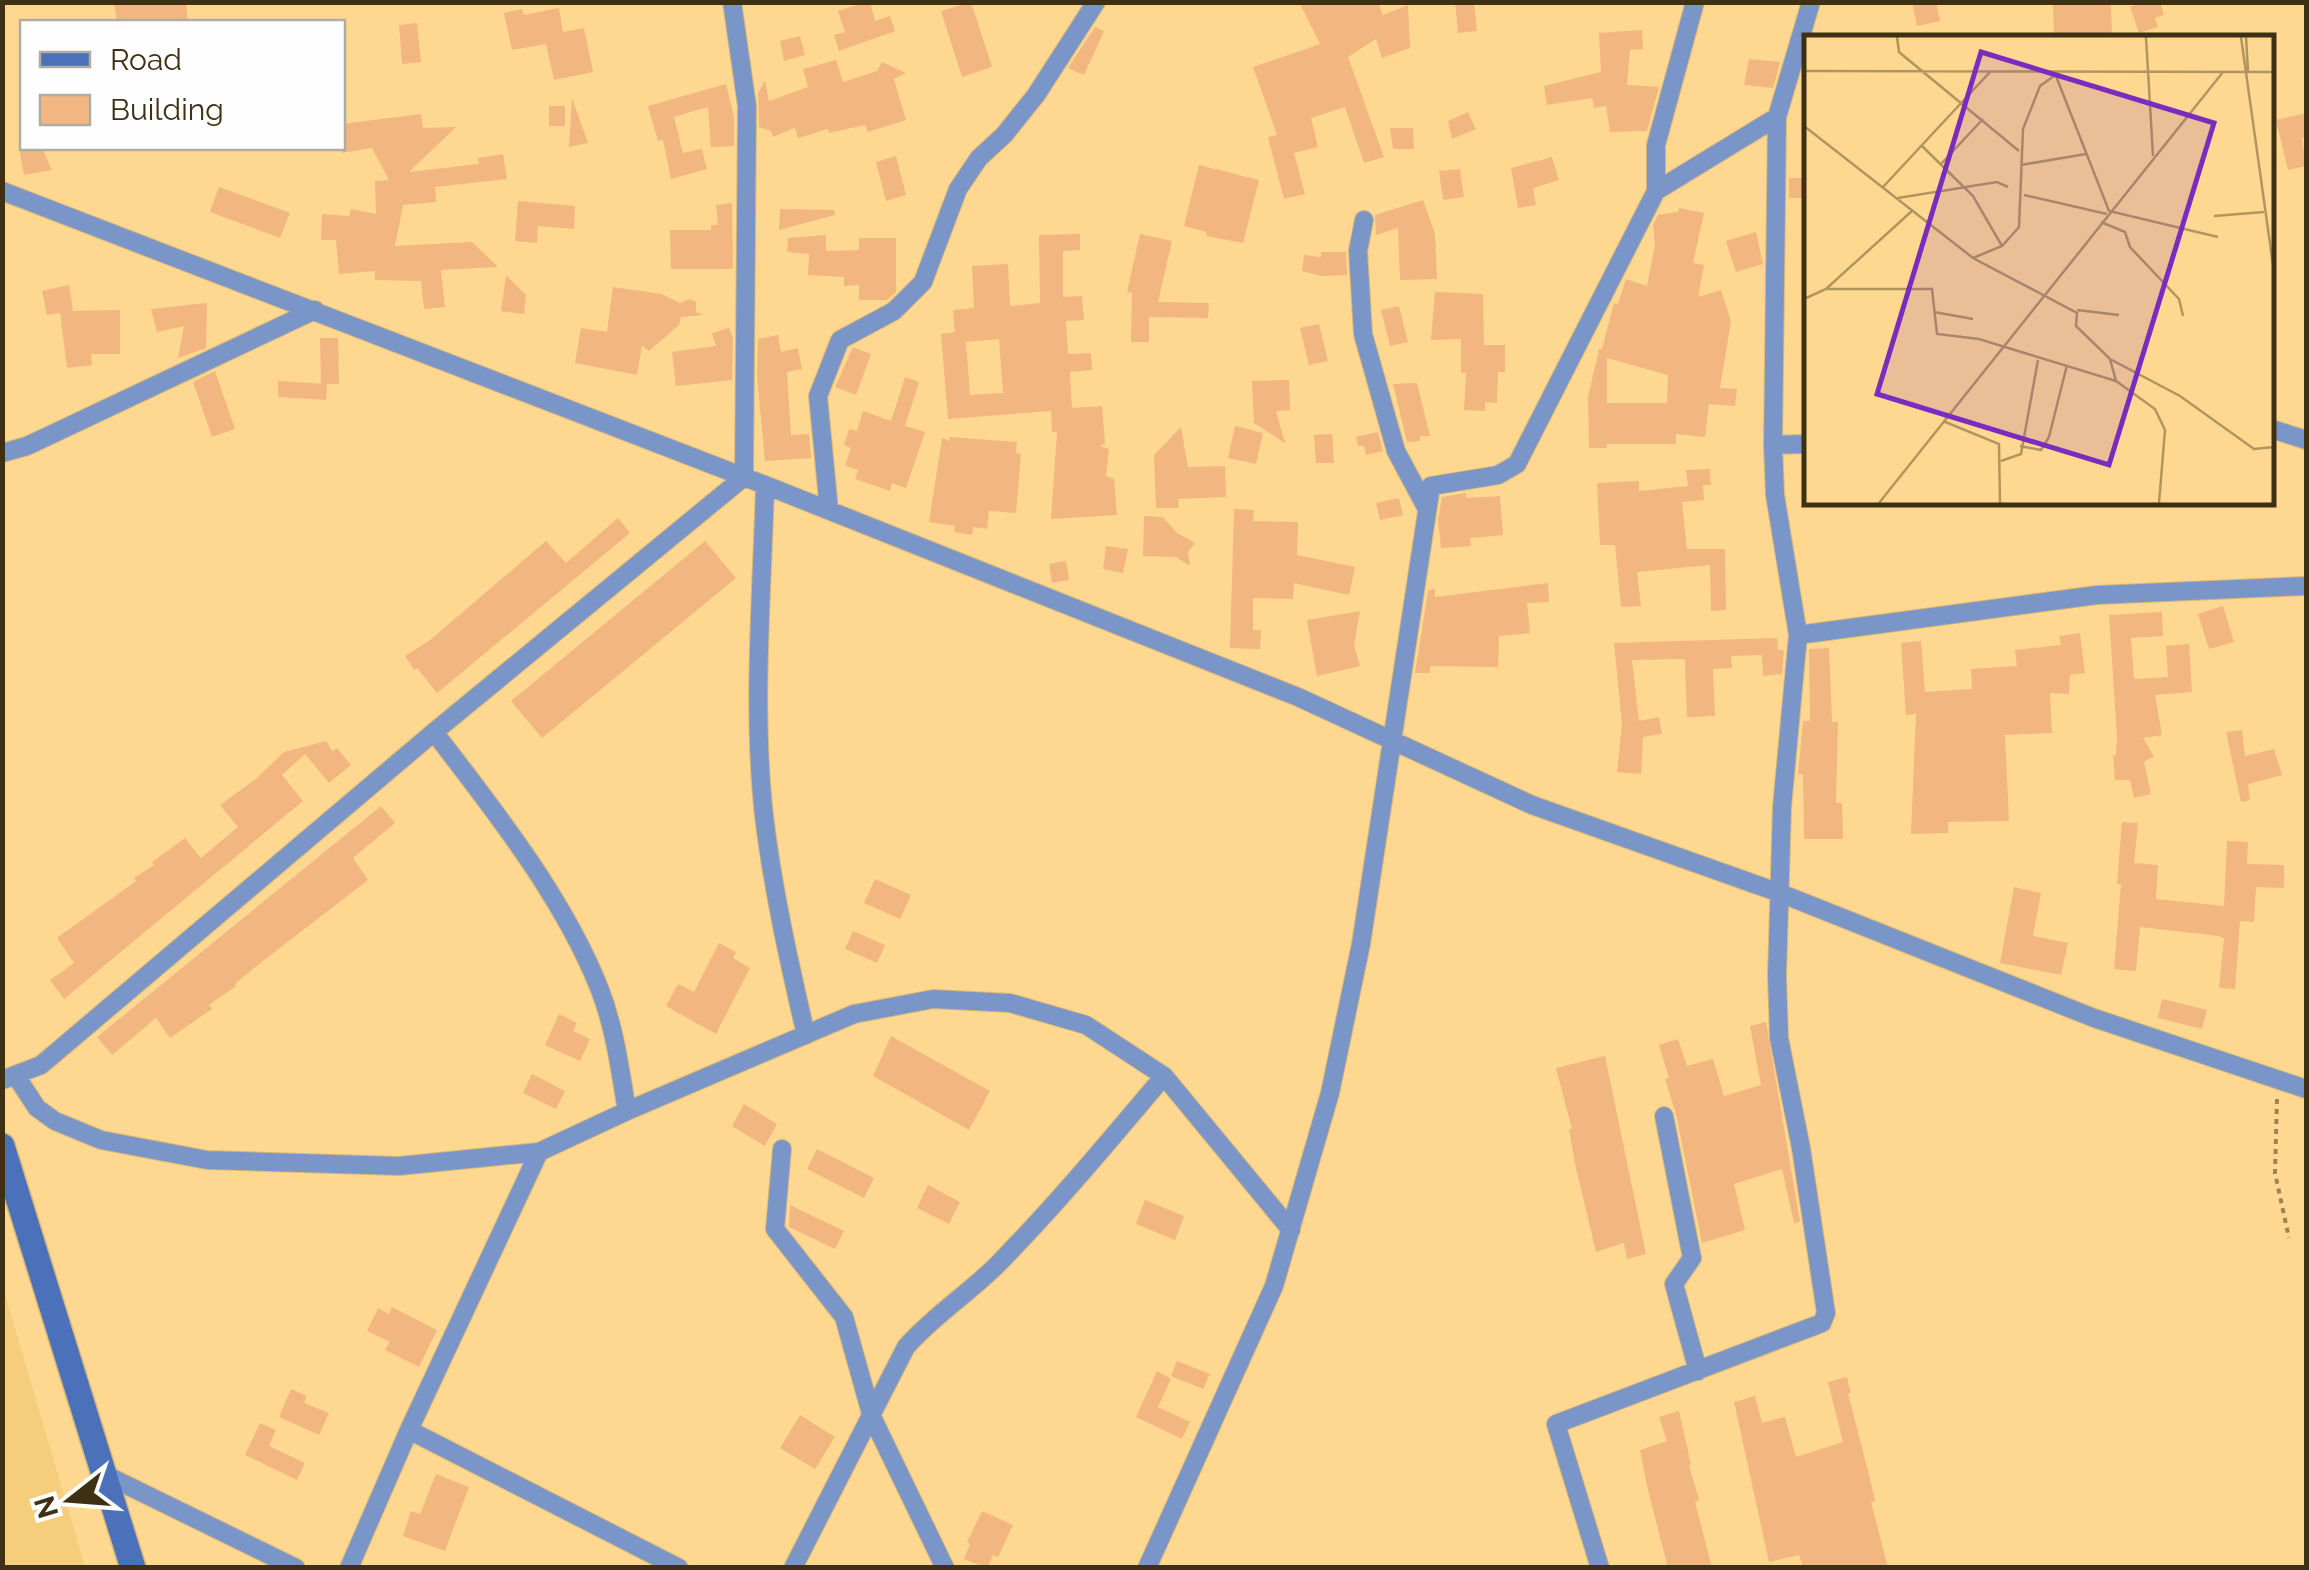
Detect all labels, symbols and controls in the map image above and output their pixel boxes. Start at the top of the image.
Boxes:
legend [20,20,345,150]
inset map [1804,35,2274,505]
text: Road [110,42,182,77]
text: Building [110,92,224,127]
north arrow [20,1450,120,1550]
text: N [28,1492,65,1522]

